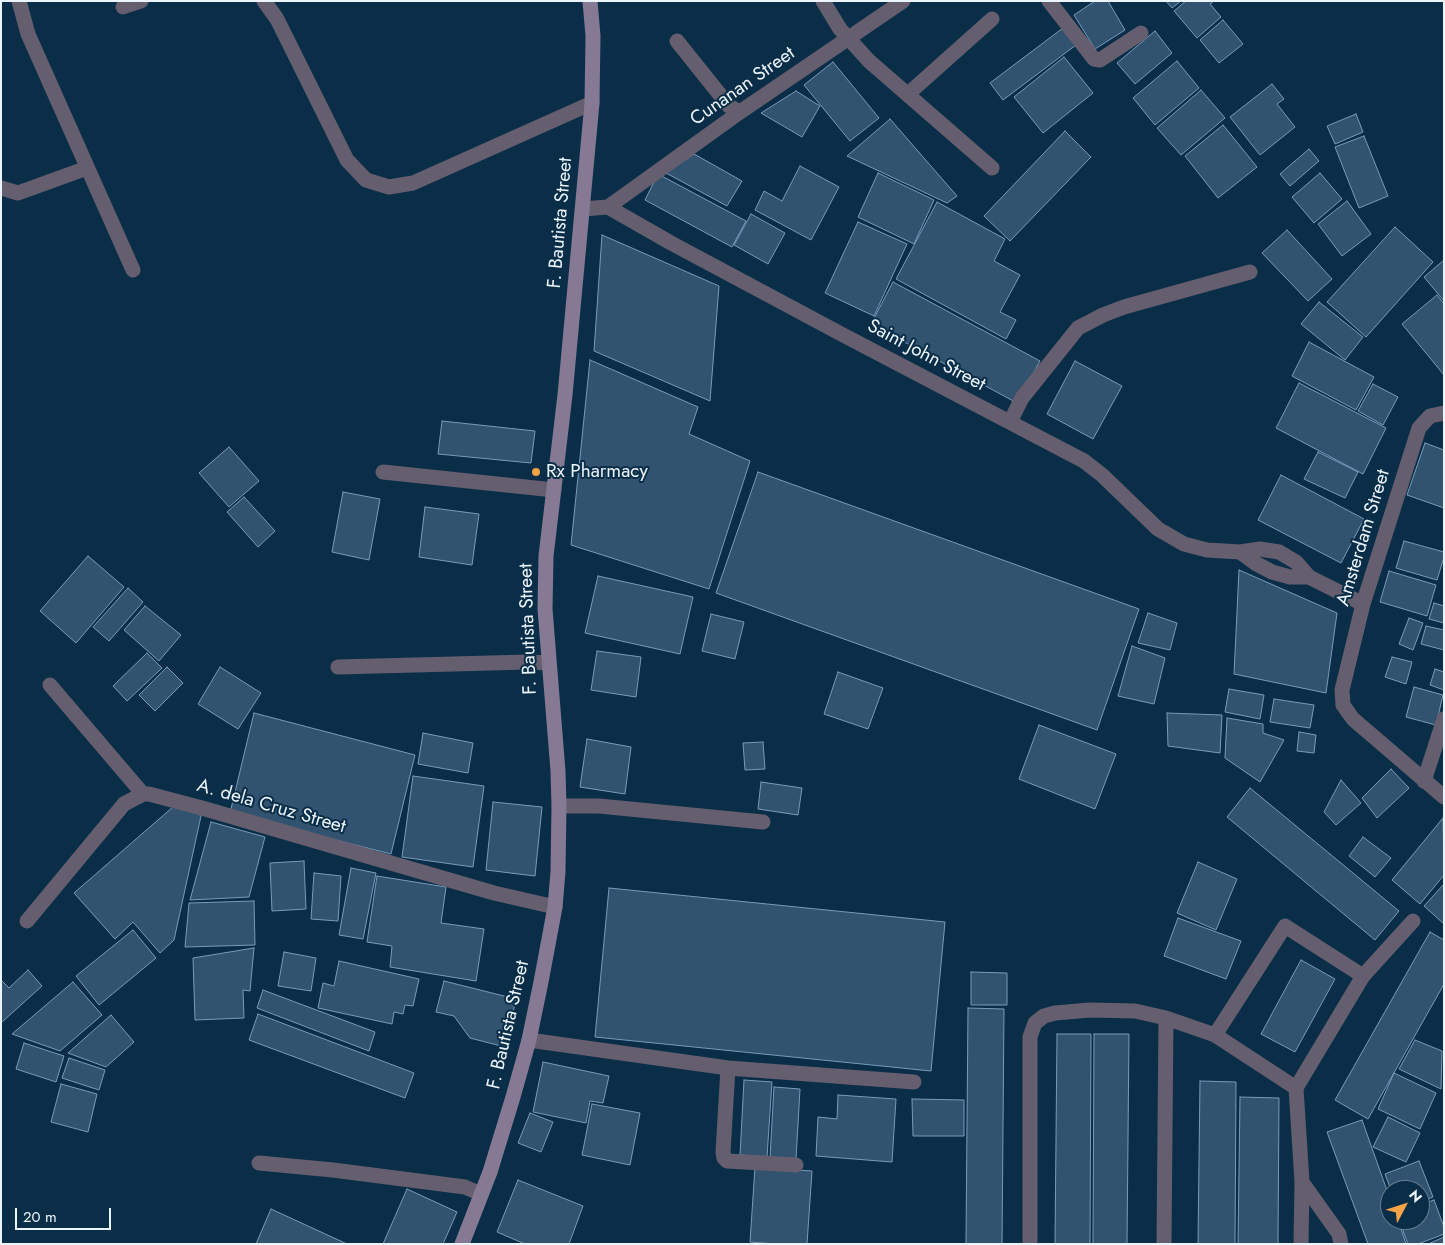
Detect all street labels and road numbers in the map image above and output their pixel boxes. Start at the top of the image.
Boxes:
street label: Cunanan Street [686,43,800,131]
street label: F. Bautista Street [544,157,578,289]
street label: Saint John Street [863,315,989,397]
street label: Amsterdam Street [1332,467,1396,609]
street label: F. Bautista Street [515,563,543,695]
street label: A. dela Cruz Street [194,775,348,839]
street label: F. Bautista Street [483,959,535,1091]

